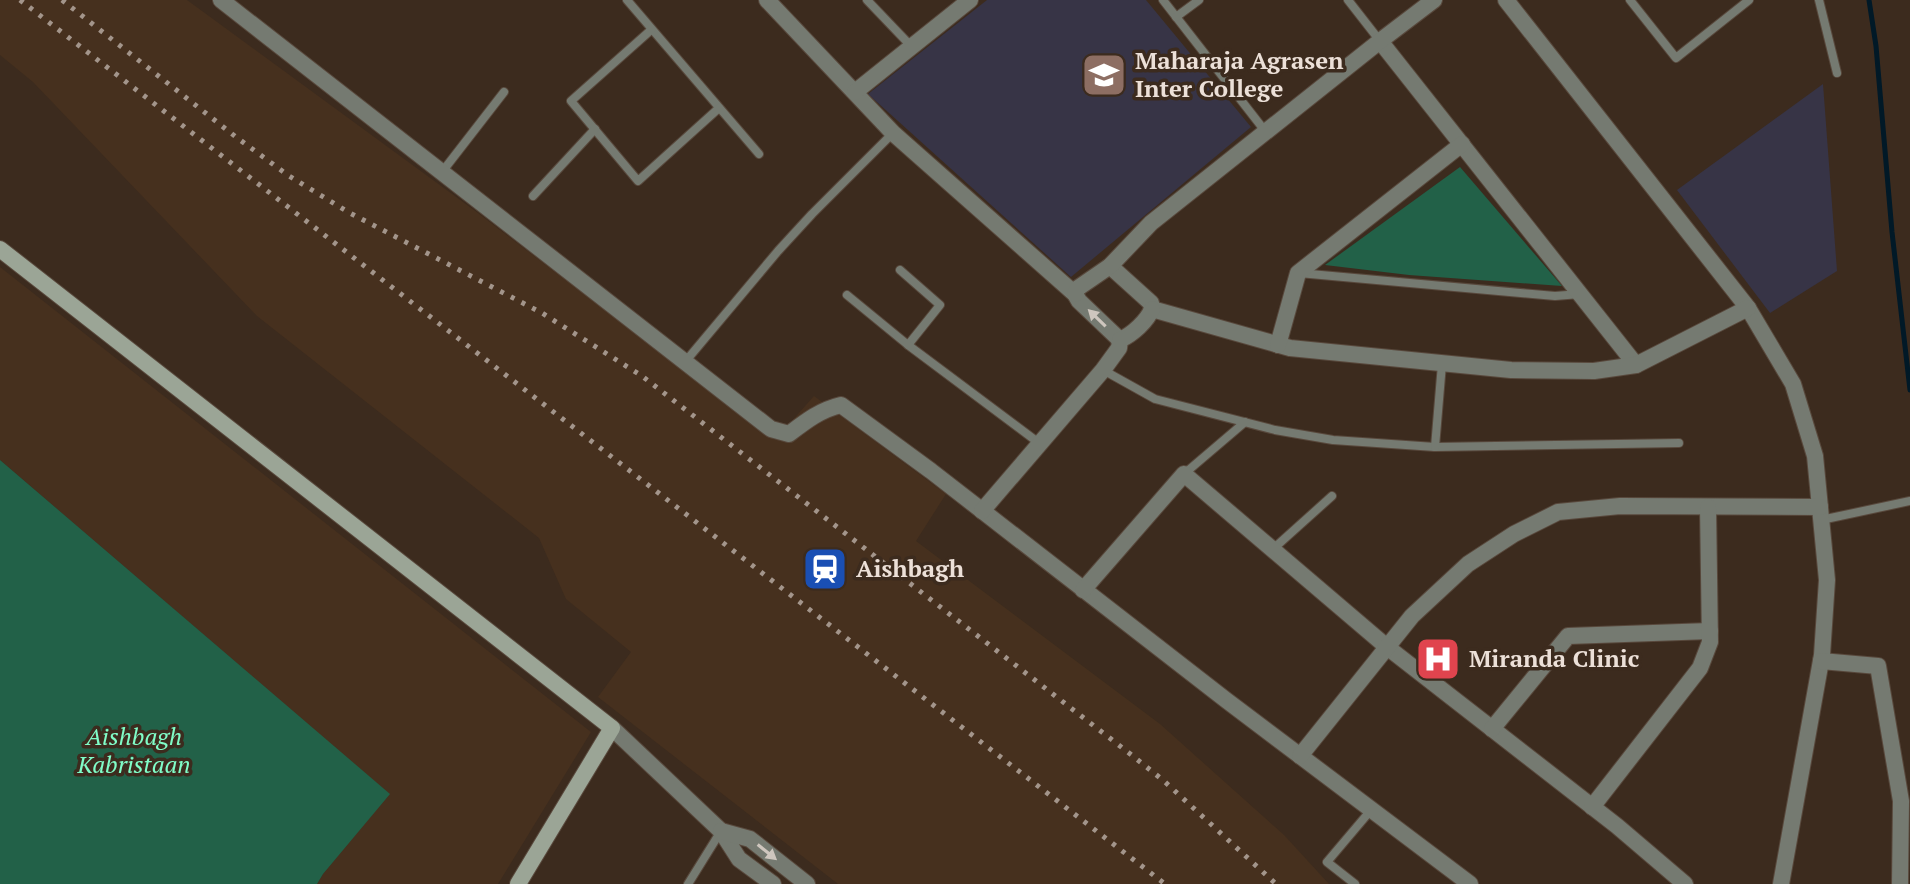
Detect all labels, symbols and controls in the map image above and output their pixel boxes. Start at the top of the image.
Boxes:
place label: Maharaja Agrasen Inter College [1135,44,1344,104]
school or university icon: Maharaja Agrasen Inter College [1080,51,1128,99]
one-way arrow [1088,309,1107,327]
station icon: Aishbagh [801,545,849,593]
place label: Aishbagh [856,552,965,584]
hospital icon: Miranda Clinic [1414,635,1462,683]
place label: Miranda Clinic [1469,642,1639,674]
park label: Aishbagh Kabristaan [76,720,191,780]
one-way arrow [757,844,777,860]

